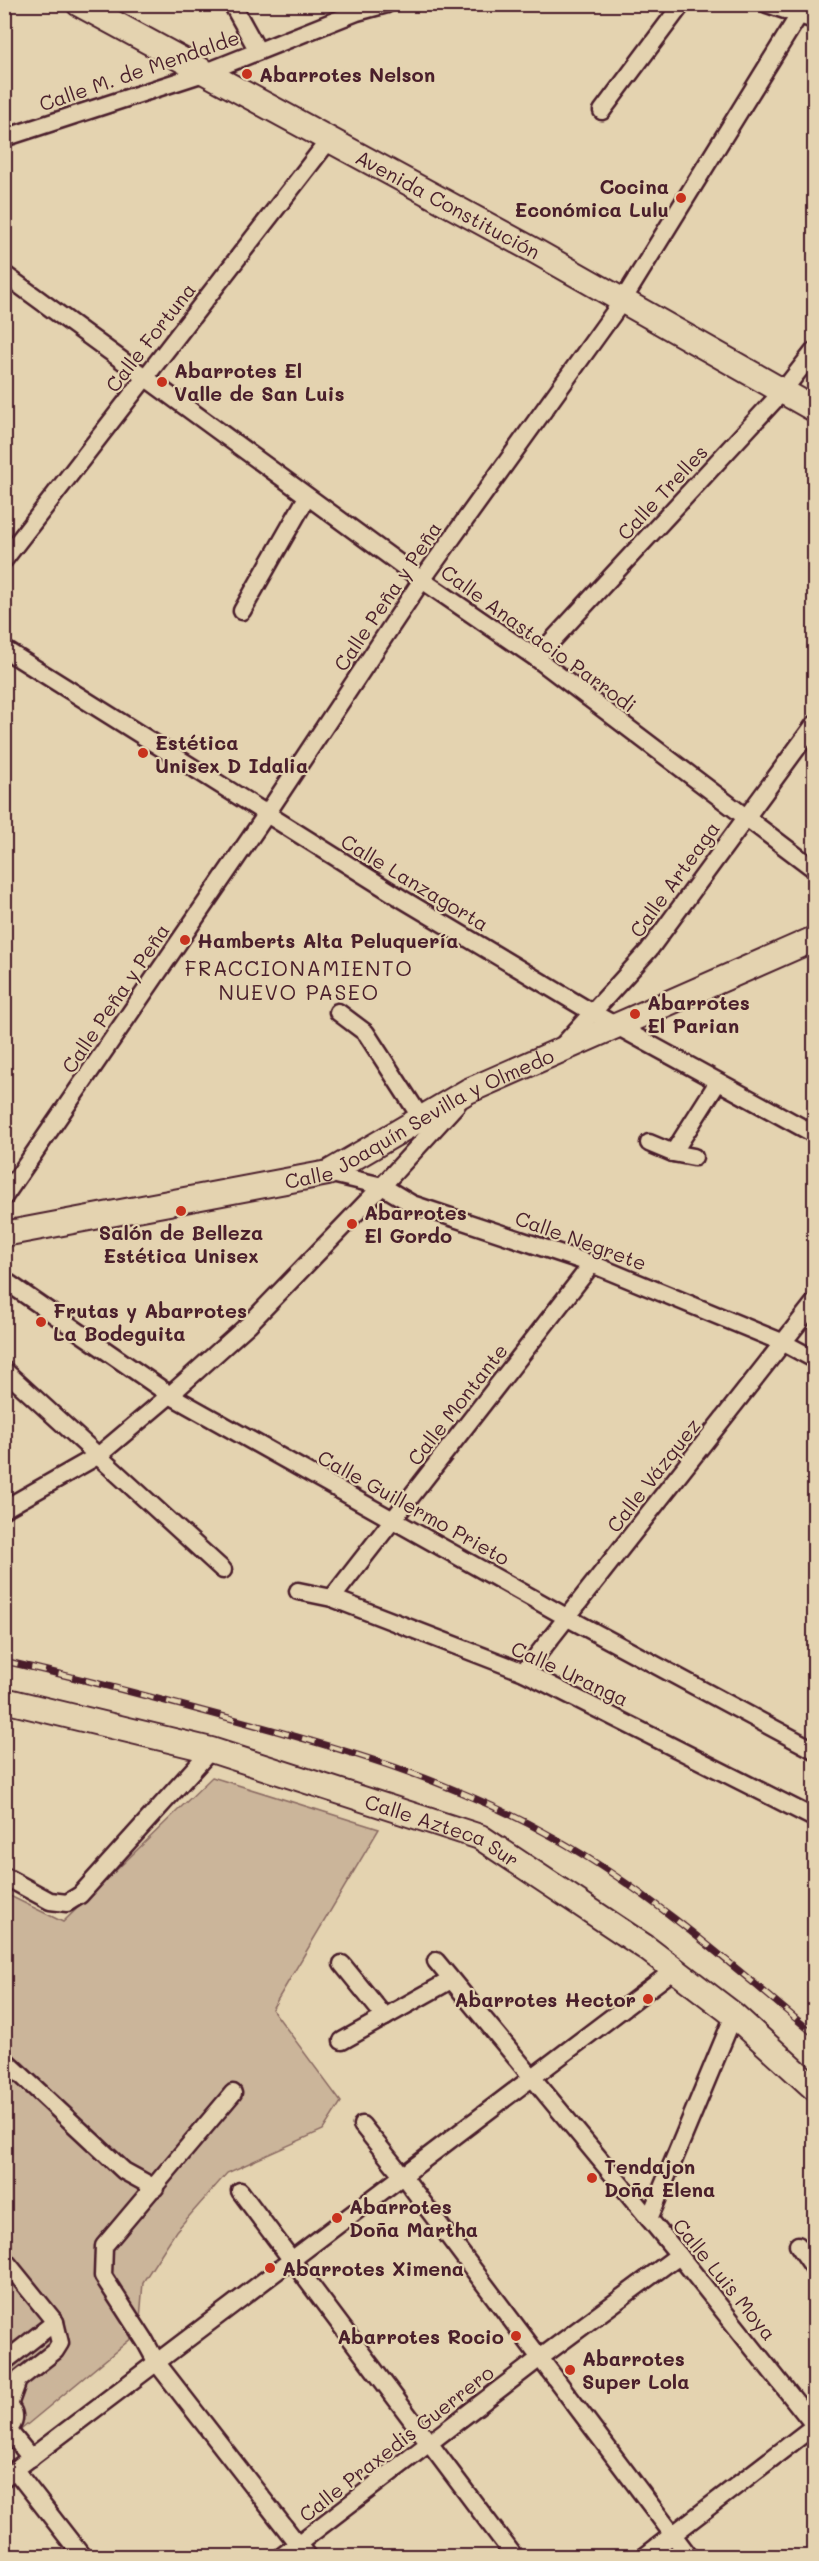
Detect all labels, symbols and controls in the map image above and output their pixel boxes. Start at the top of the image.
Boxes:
street label: Calle M. de Mendalde [36,24,242,116]
place label: Abarrotes Nelson [259,61,435,87]
marker: Abarrotes Nelson [240,67,254,81]
street label: Avenida Constitución [351,144,545,265]
place label: Cocina Económica Lulu [514,173,669,222]
marker: Cocina Económica Lulu [674,191,688,205]
street label: Calle Fortuna [99,277,201,397]
place label: Abarrotes El Valle de San Luis [174,357,345,406]
marker: Abarrotes El Valle de San Luis [155,375,169,389]
street label: Calle Trelles [611,439,713,545]
street label: Calle Peña y Peña [327,516,447,676]
street label: Calle Anastacio Parrodi [436,558,642,718]
place label: Estética Unisex D Idalia [155,729,308,778]
marker: Estética Unisex D Idalia [136,746,150,760]
street label: Calle Arteaga [623,816,725,942]
street label: Calle Lanzagorta [336,828,494,936]
street label: Calle Peña y Peña [55,918,175,1078]
place label: Hamberts Alta Peluquería [197,927,459,953]
marker: Hamberts Alta Peluquería [178,933,192,947]
district label: FRACCIONAMIENTO NUEVO PASEO [185,954,413,1005]
place label: Abarrotes El Parian [647,989,750,1038]
marker: Abarrotes El Parian [628,1007,642,1021]
street label: Calle Joaquín Sevilla y Olmedo [282,1042,558,1194]
place label: Abarrotes El Gordo [364,1199,467,1248]
marker: Salón de Belleza Estética Unisex [174,1204,188,1218]
street label: Calle Negrete [512,1204,650,1276]
marker: Abarrotes El Gordo [345,1217,359,1231]
place label: Salón de Belleza Estética Unisex [99,1219,263,1268]
place label: Frutas y Abarrotes La Bodeguita [53,1297,247,1346]
marker: Frutas y Abarrotes La Bodeguita [34,1315,48,1329]
street label: Calle Montante [401,1338,513,1470]
street label: Calle Vázquez [600,1413,706,1537]
street label: Calle Guillermo Prieto [313,1443,515,1571]
street label: Calle Uranga [507,1634,633,1712]
street label: Calle Azteca Sur [362,1788,524,1873]
place label: Abarrotes Hector [455,1986,636,2012]
marker: Abarrotes Hector [641,1992,655,2006]
place label: Tendajon Doña Elena [604,2153,715,2202]
marker: Tendajon Doña Elena [585,2171,599,2185]
place label: Abarrotes Doña Martha [349,2193,478,2242]
marker: Abarrotes Doña Martha [330,2211,344,2225]
street label: Calle Luis Moya [668,2213,782,2345]
place label: Abarrotes Ximena [282,2255,464,2281]
marker: Abarrotes Ximena [263,2261,277,2275]
place label: Abarrotes Rocio [337,2323,504,2349]
marker: Abarrotes Rocio [509,2329,523,2343]
place label: Abarrotes Super Lola [582,2345,690,2394]
street label: Calle Praxedis Guerrero [293,2359,499,2527]
marker: Abarrotes Super Lola [563,2363,577,2377]

